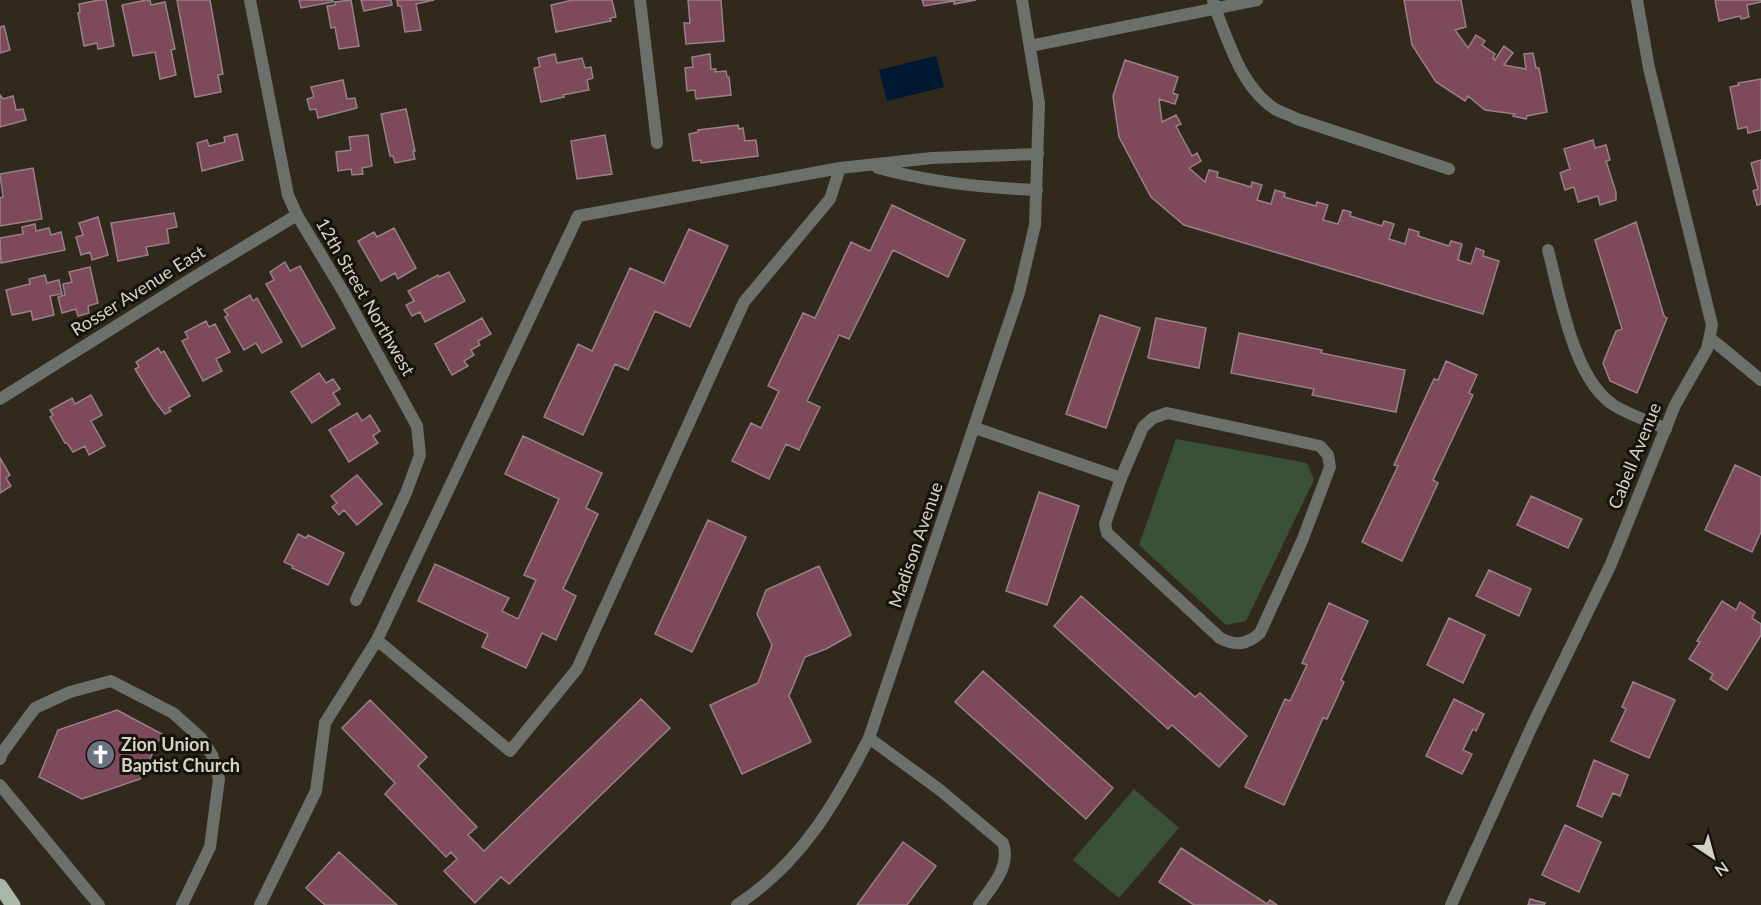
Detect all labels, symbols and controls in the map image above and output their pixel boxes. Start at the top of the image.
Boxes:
street label: 12th Street Northwest [312,214,420,380]
street label: Rosser Avenue East [66,240,209,340]
street label: Cabell Avenue [1603,399,1665,512]
street label: Madison Avenue [883,479,947,610]
place label: Zion Union Baptist Church [121,733,240,776]
church icon: Zion Union Baptist Church [84,739,116,771]
north arrow [1683,827,1743,887]
text: N [1712,858,1733,881]

